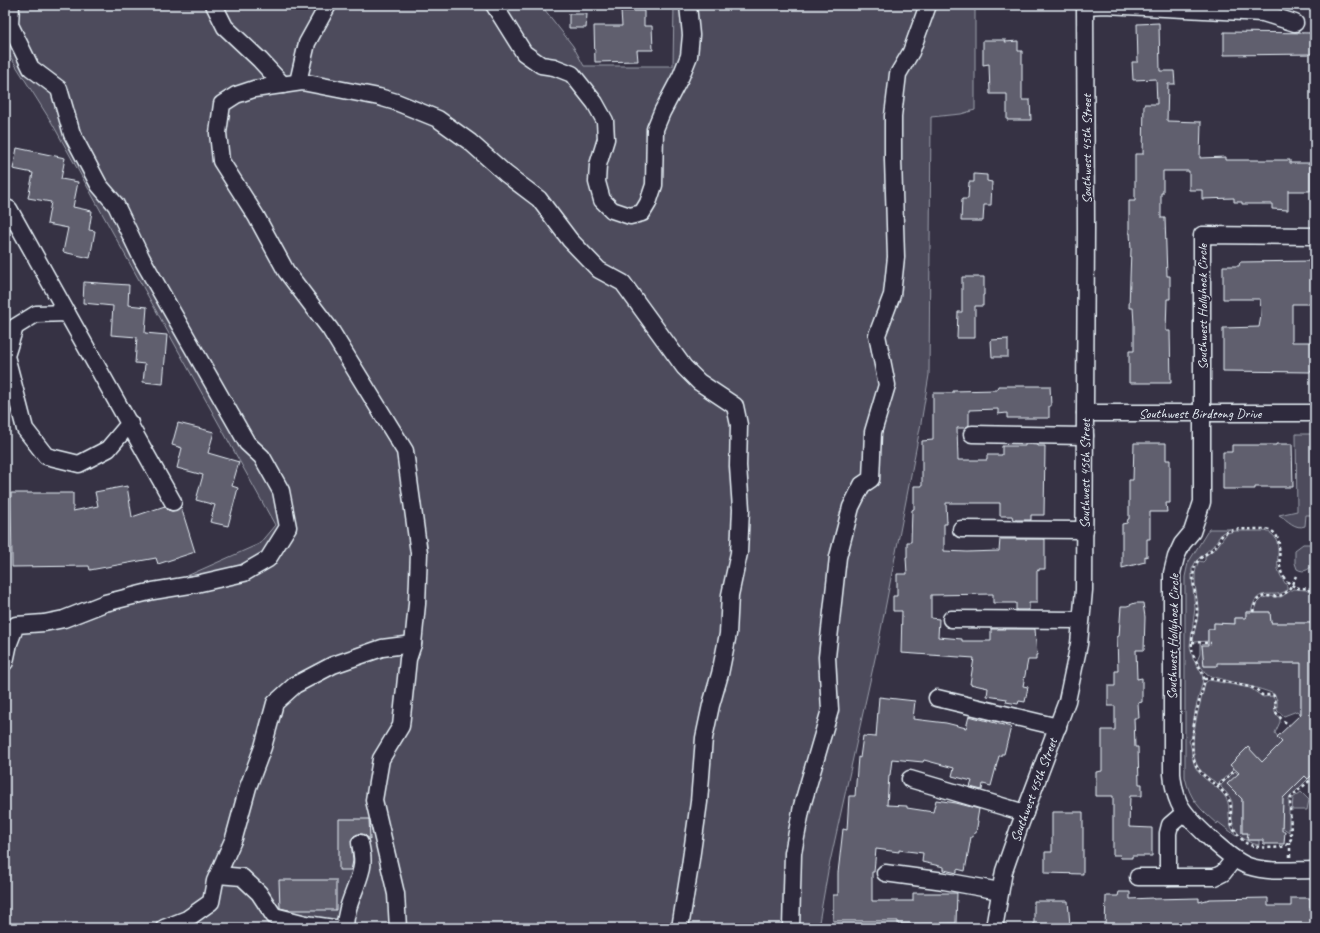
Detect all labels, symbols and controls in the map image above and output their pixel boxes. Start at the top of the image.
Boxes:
street label: Southwest 45th Street [1078,93,1095,204]
street label: Southwest Hollyhock Circle [1194,243,1211,370]
street label: Southwest Birdsong Drive [1139,405,1263,422]
street label: Southwest 45th Street [1076,417,1093,529]
street label: Southwest Hollyhock Circle [1163,573,1183,700]
street label: Southwest 45th Street [1006,734,1061,844]

